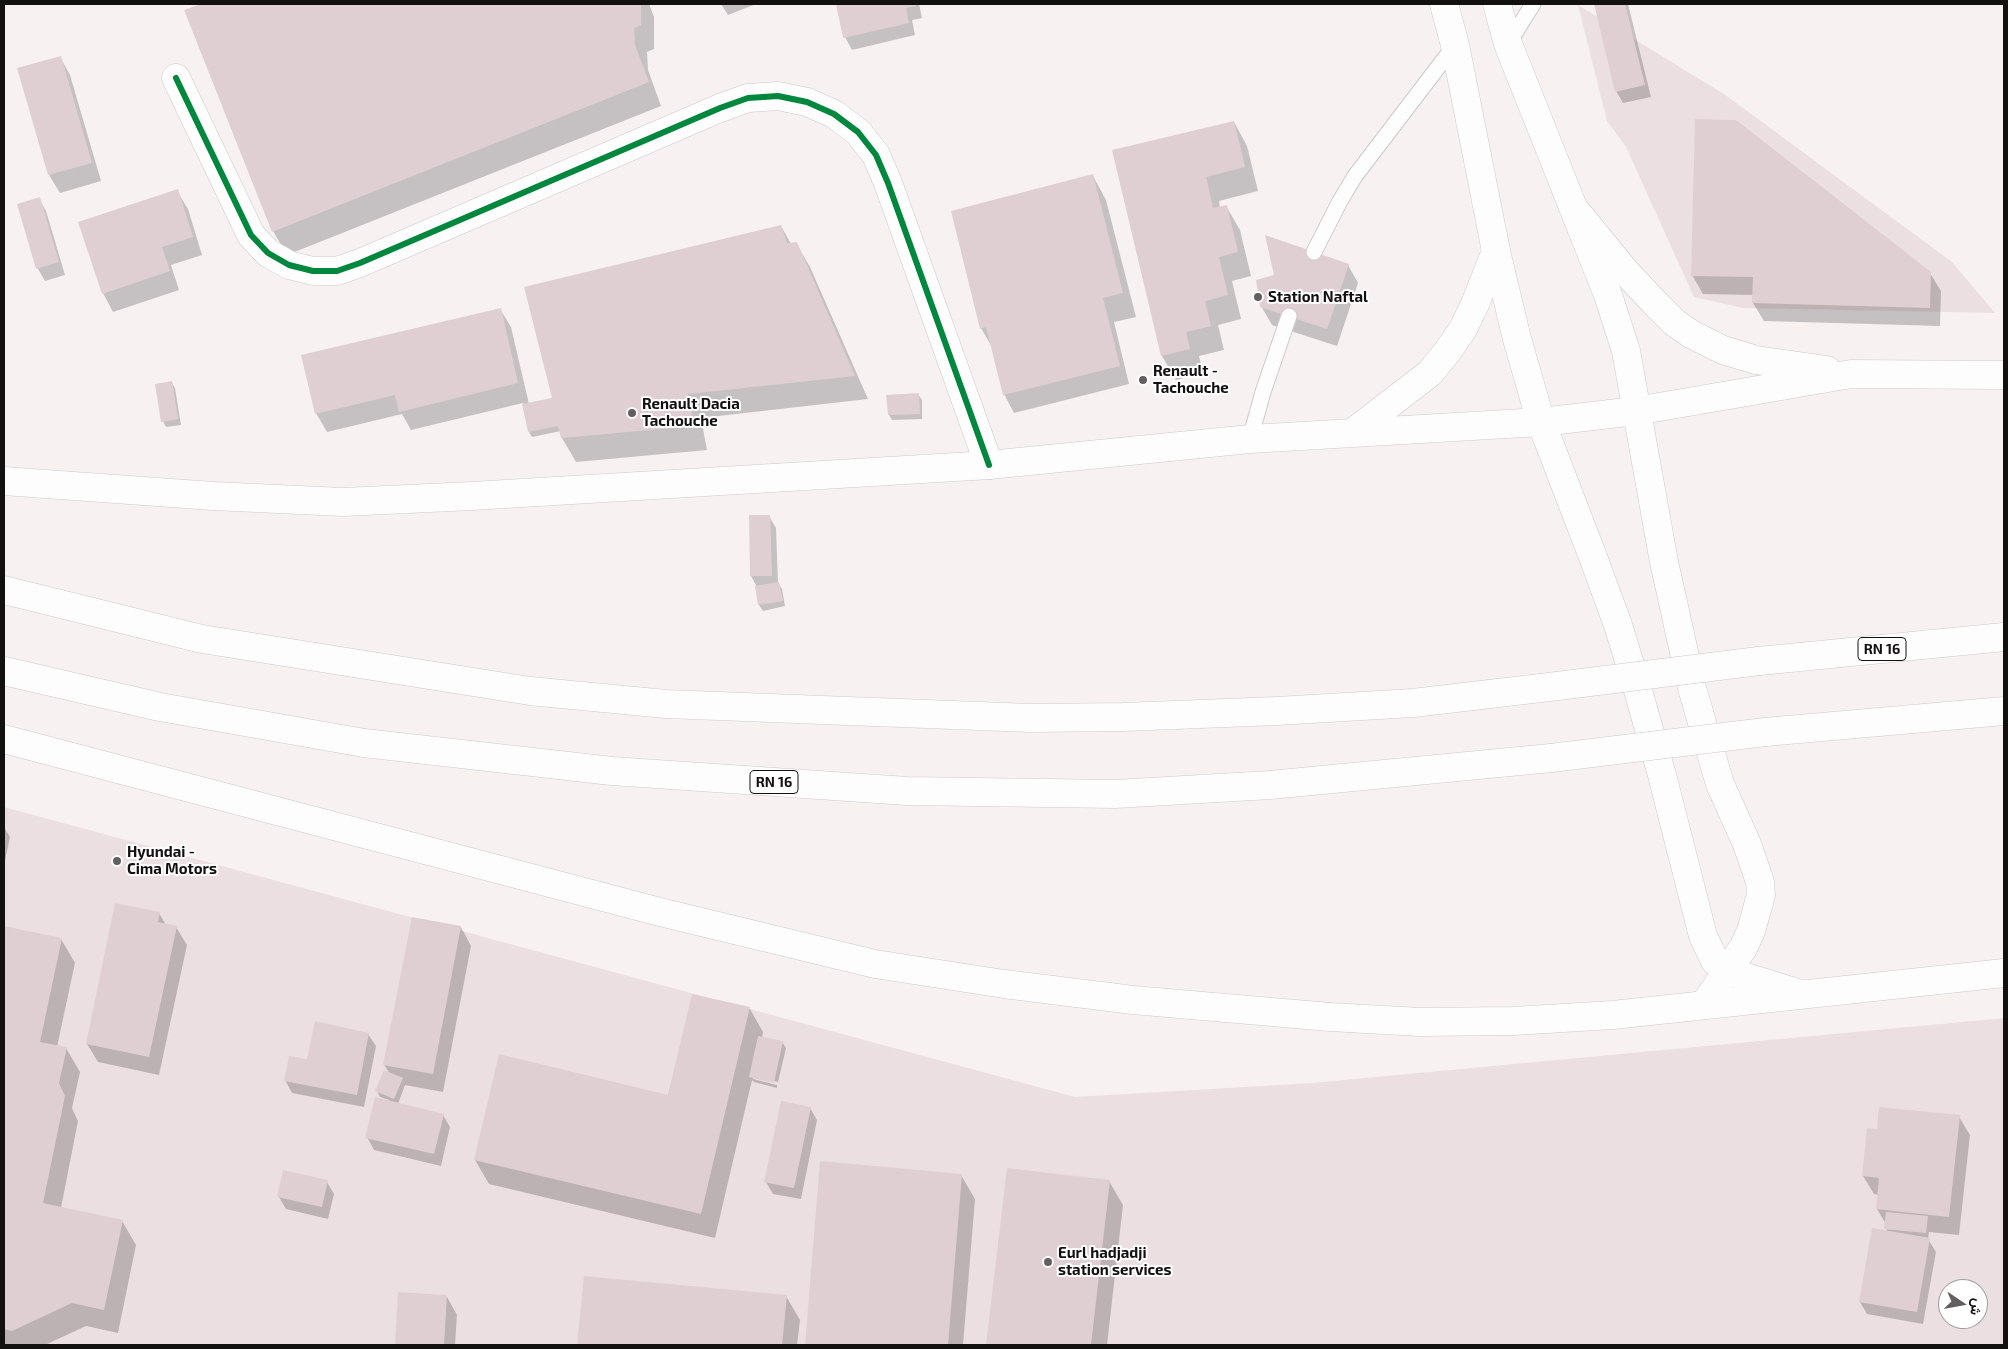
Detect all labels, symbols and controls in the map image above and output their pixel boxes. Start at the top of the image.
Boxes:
place label: Station Naftal [1268,288,1368,306]
marker: Station Naftal [1252,291,1264,303]
place label: Renault - Tachouche [1153,362,1229,397]
marker: Renault - Tachouche [1137,374,1149,386]
place label: Renault Dacia Tachouche [642,395,740,430]
marker: Renault Dacia Tachouche [626,407,638,419]
road number: RN 16 [1858,638,1906,661]
road number: RN 16 [750,770,798,794]
place label: Hyundai - Cima Motors [127,843,217,878]
marker: Hyundai - Cima Motors [111,855,123,867]
place label: Eurl hadjadji station services [1058,1244,1171,1279]
marker: Eurl hadjadji station services [1042,1256,1054,1268]
north arrow [1938,1279,1988,1329]
text: ش [1967,1297,1987,1317]

